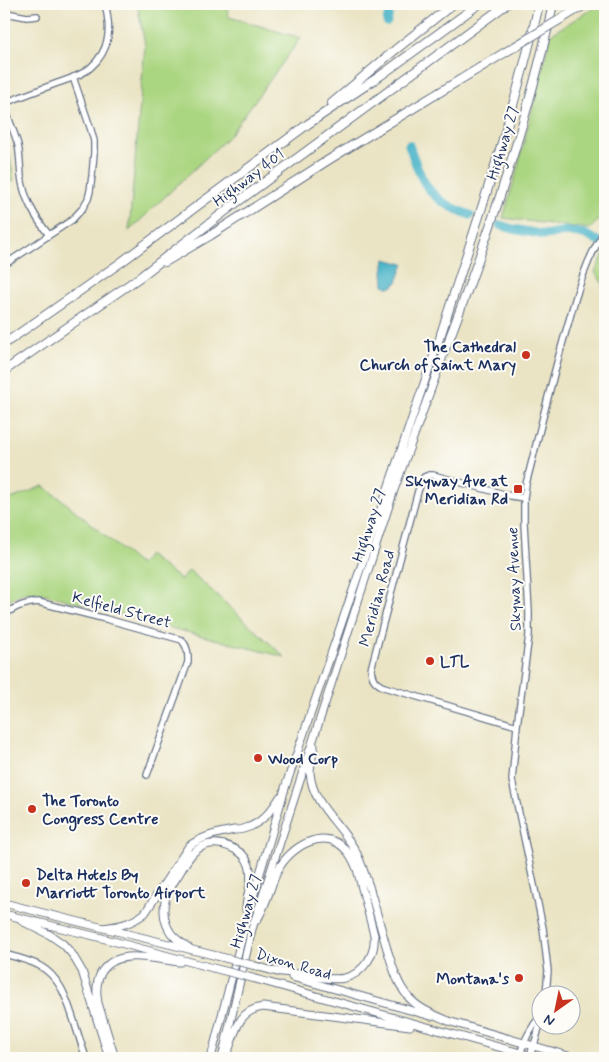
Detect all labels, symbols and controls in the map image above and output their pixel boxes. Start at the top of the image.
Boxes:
street label: Highway 27 [482,104,526,183]
street label: Highway 401 [209,144,290,213]
place label: The Cathedral Church of Saint Mary [359,337,516,376]
marker: The Cathedral Church of Saint Mary [520,349,532,361]
place label: Skyway Ave at Meridian Rd [405,471,509,510]
marker: Skyway Ave at Meridian Rd [512,483,524,495]
street label: Highway 27 [348,486,392,565]
street label: Skyway Avenue [502,527,527,631]
street label: Meridian Road [354,548,400,649]
street label: Kelfield Street [70,587,174,634]
place label: LTL [440,652,470,673]
marker: LTL [424,655,436,667]
place label: Wood Corp [267,749,338,770]
marker: Wood Corp [252,752,264,764]
place label: The Toronto Congress Centre [42,791,158,832]
marker: The Toronto Congress Centre [26,803,38,815]
place label: Delta Hotels By Marriott Toronto Airport [36,865,206,904]
street label: Highway 27 [226,872,268,951]
marker: Delta Hotels By Marriott Toronto Airport [20,877,32,889]
street label: Dixon Road [253,944,334,985]
place label: Montana's [436,969,510,990]
marker: Montana's [513,972,525,984]
north arrow [532,984,582,1034]
text: N [541,1010,558,1030]

